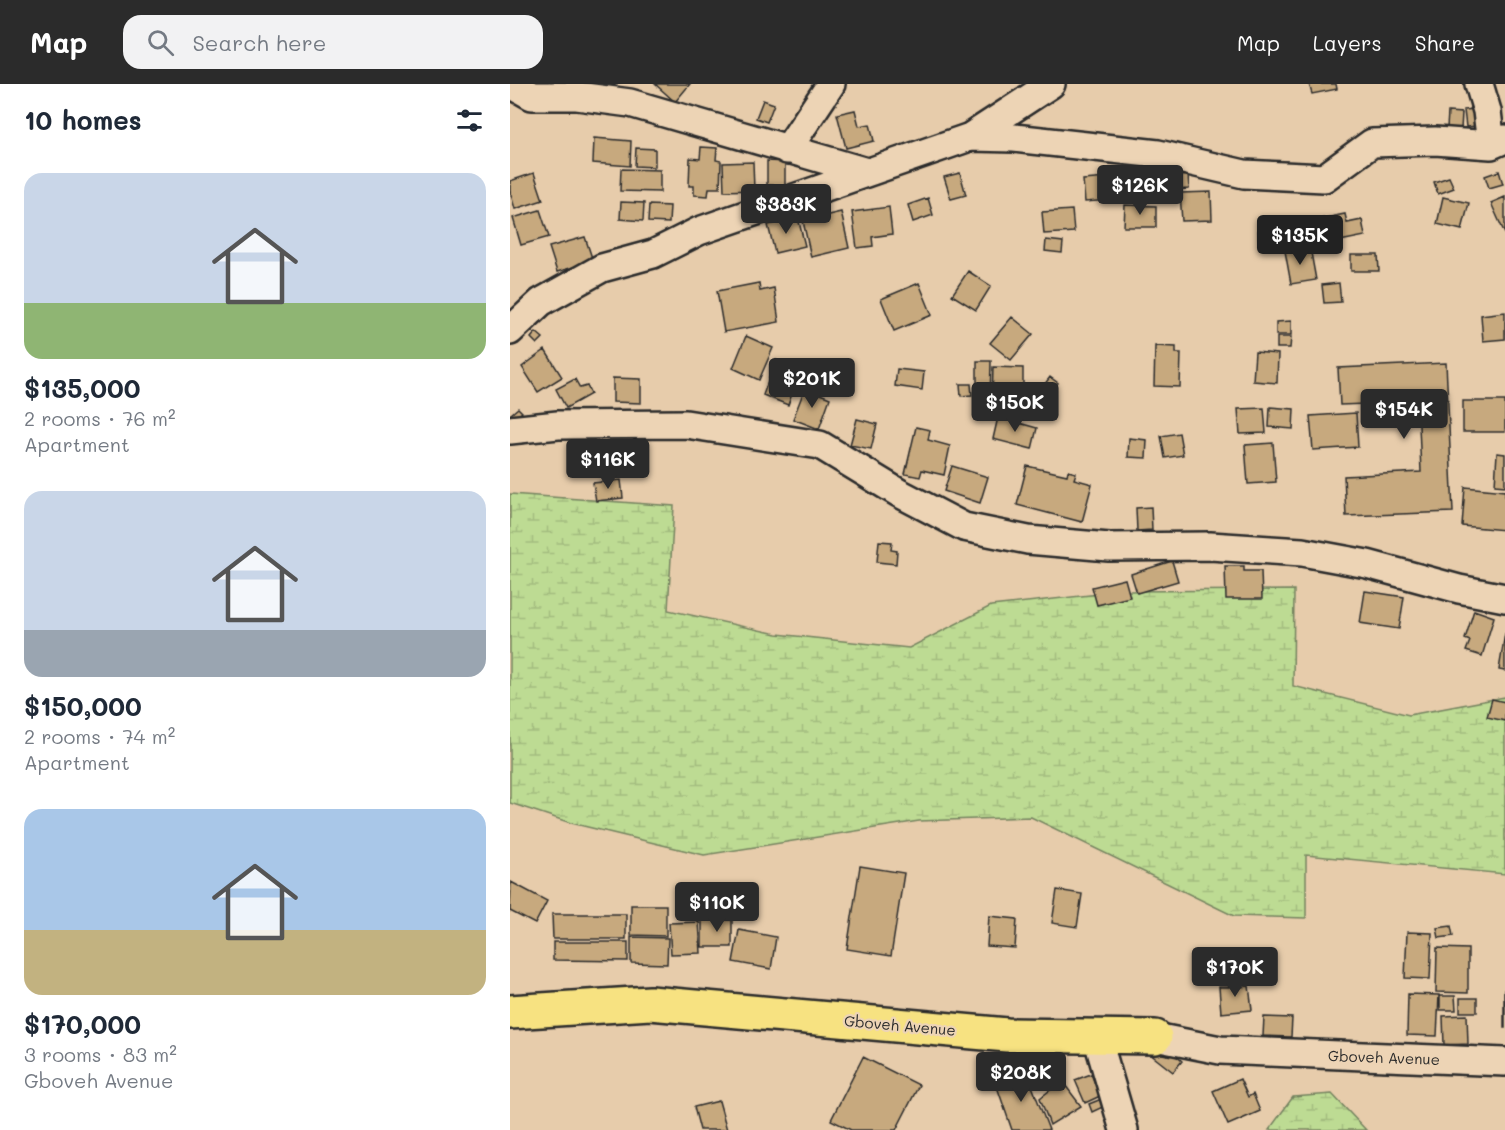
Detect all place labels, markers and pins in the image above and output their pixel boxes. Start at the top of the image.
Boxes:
pin: $126K [1098,165,1182,216]
pin: $383K [744,184,828,235]
pin: $135K [1258,215,1342,266]
pin: $201K [770,358,854,409]
pin: $150K [973,382,1057,433]
pin: $154K [1362,389,1446,440]
pin: $116K [566,439,650,490]
pin: $110K [675,882,759,933]
pin: $170K [1193,947,1277,998]
pin: $208K [979,1052,1063,1103]

